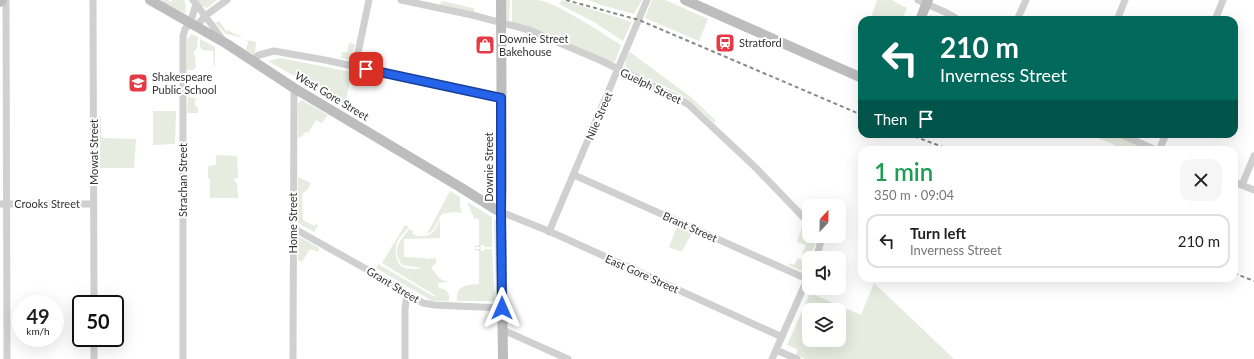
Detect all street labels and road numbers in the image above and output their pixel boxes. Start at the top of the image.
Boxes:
street label: Guelph Street [618,65,684,106]
street label: West Gore Street [293,68,372,123]
street label: Nile Street [583,90,615,142]
street label: Mowat Street [87,119,100,185]
street label: Downie Street [482,132,495,202]
street label: Strachan Street [176,143,189,217]
street label: Home Street [286,192,299,254]
street label: Crooks Street [14,197,80,210]
street label: Brant Street [661,209,719,244]
street label: East Gore Street [604,252,681,296]
street label: Grant Street [365,264,422,305]

